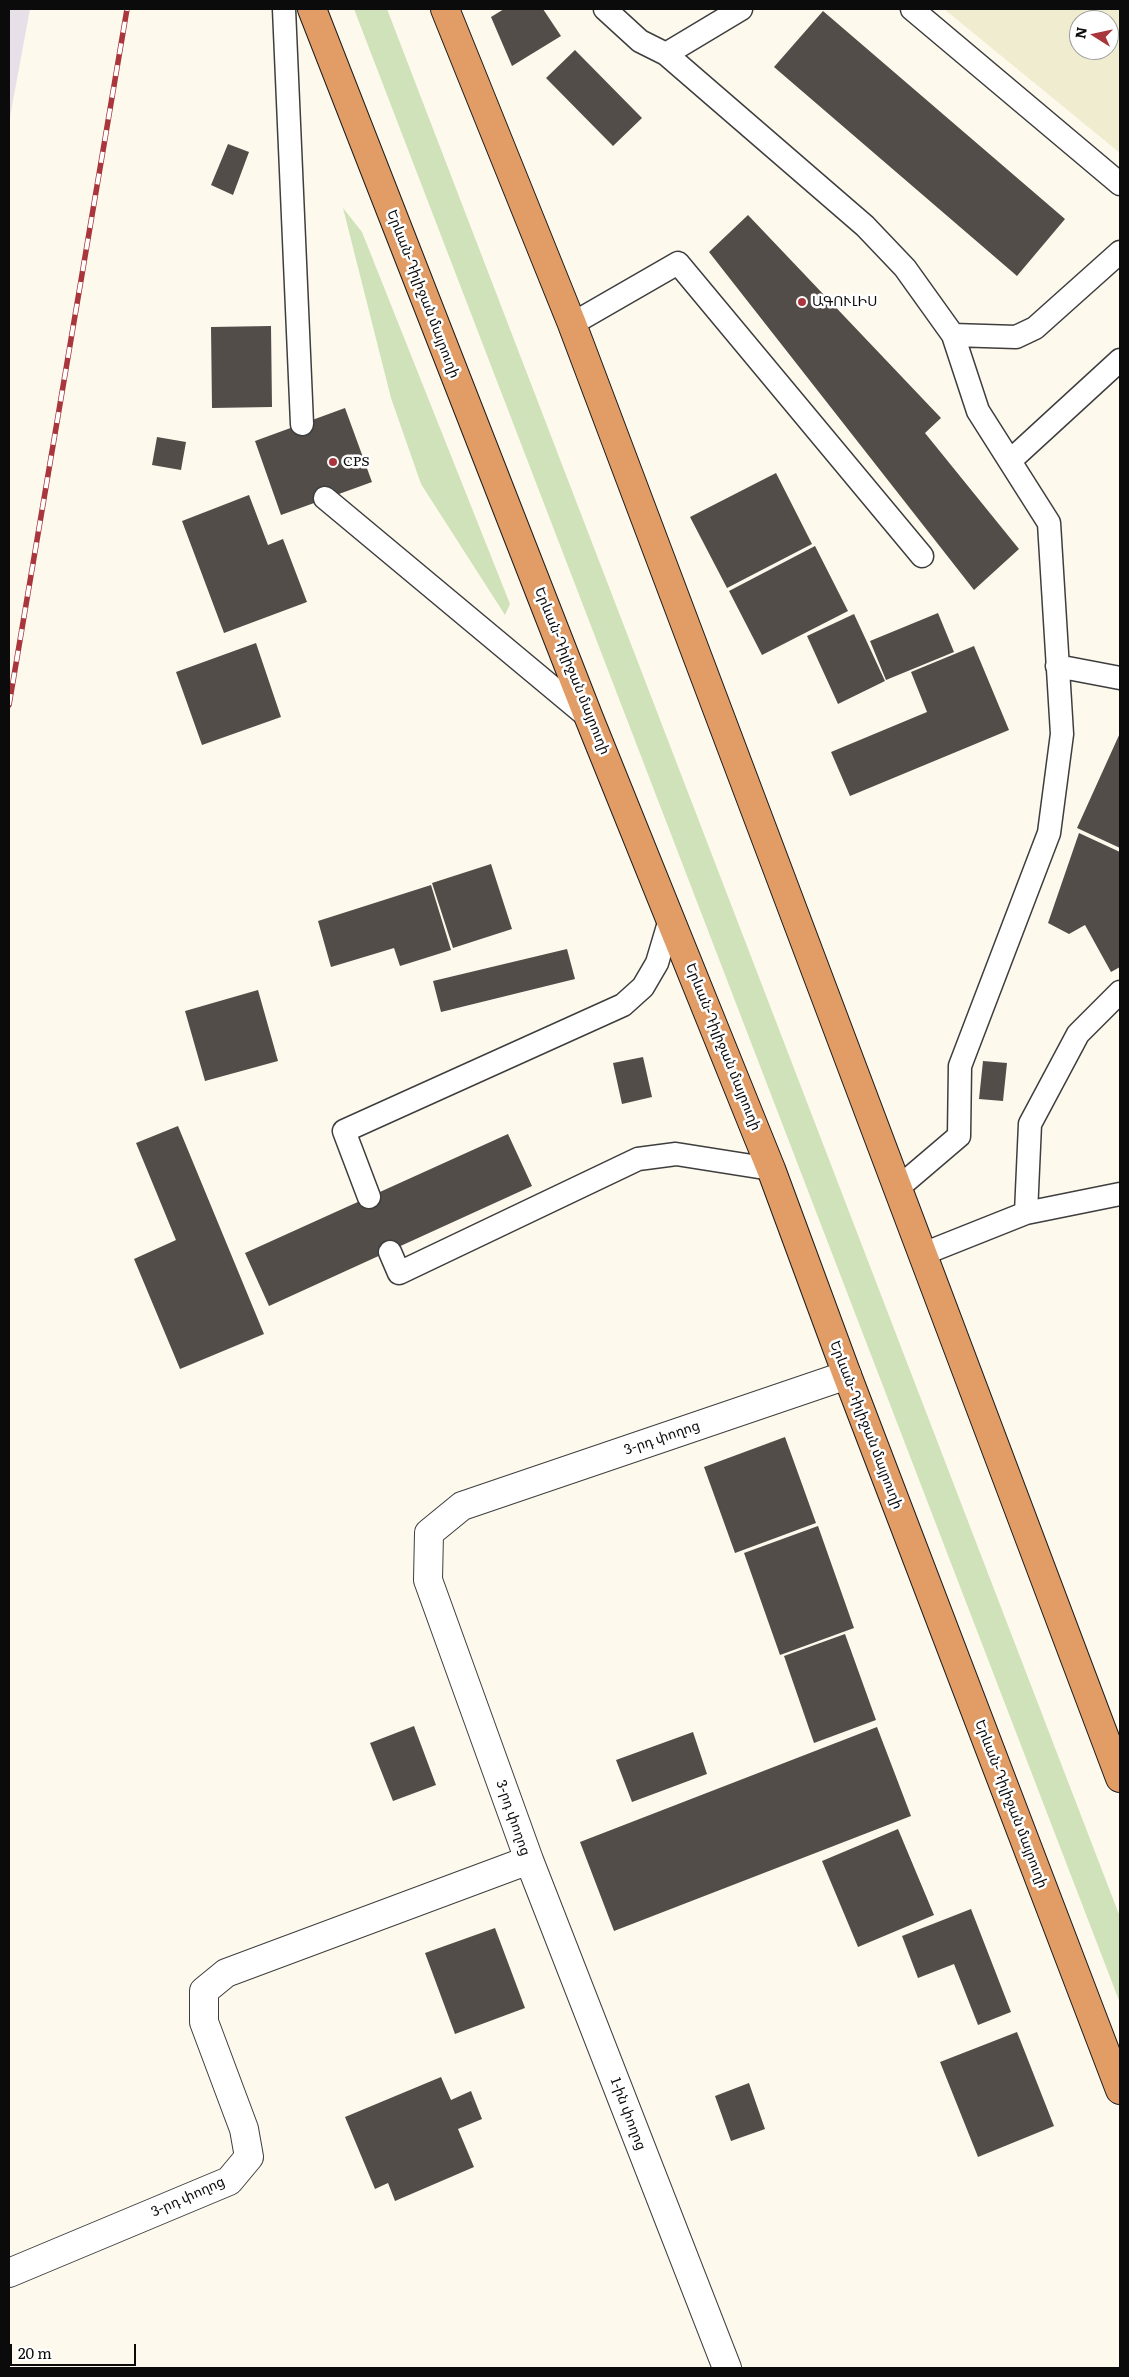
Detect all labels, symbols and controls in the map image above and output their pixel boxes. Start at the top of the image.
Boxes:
north arrow [1069,10,1119,60]
text: N [1069,25,1091,40]
street label: Երևան-Դիլիջան մայրուղի [383,207,463,381]
place label: ԱԳՈՒԼԻՍ [812,294,877,310]
marker: ԱԳՈՒԼԻՍ [796,296,808,308]
place label: CPS [343,454,370,470]
marker: CPS [327,456,339,468]
street label: Երևան-Դիլիջան մայրուղի [531,585,613,757]
street label: Երևան-Դիլիջան մայրուղի [682,961,764,1133]
street label: Երևան-Դիլիջան մայրուղի [826,1338,906,1512]
street label: 3-րդ փողոց [622,1417,702,1459]
street label: Երևան-Դիլիջան մայրուղի [971,1717,1051,1891]
street label: 3-րդ փողոց [492,1778,534,1858]
street label: 1-ին փողոց [606,2075,650,2153]
street label: 3-րդ փողոց [149,2173,227,2221]
scale bar [12,2334,139,2366]
text: 20 m [18,2341,52,2364]

